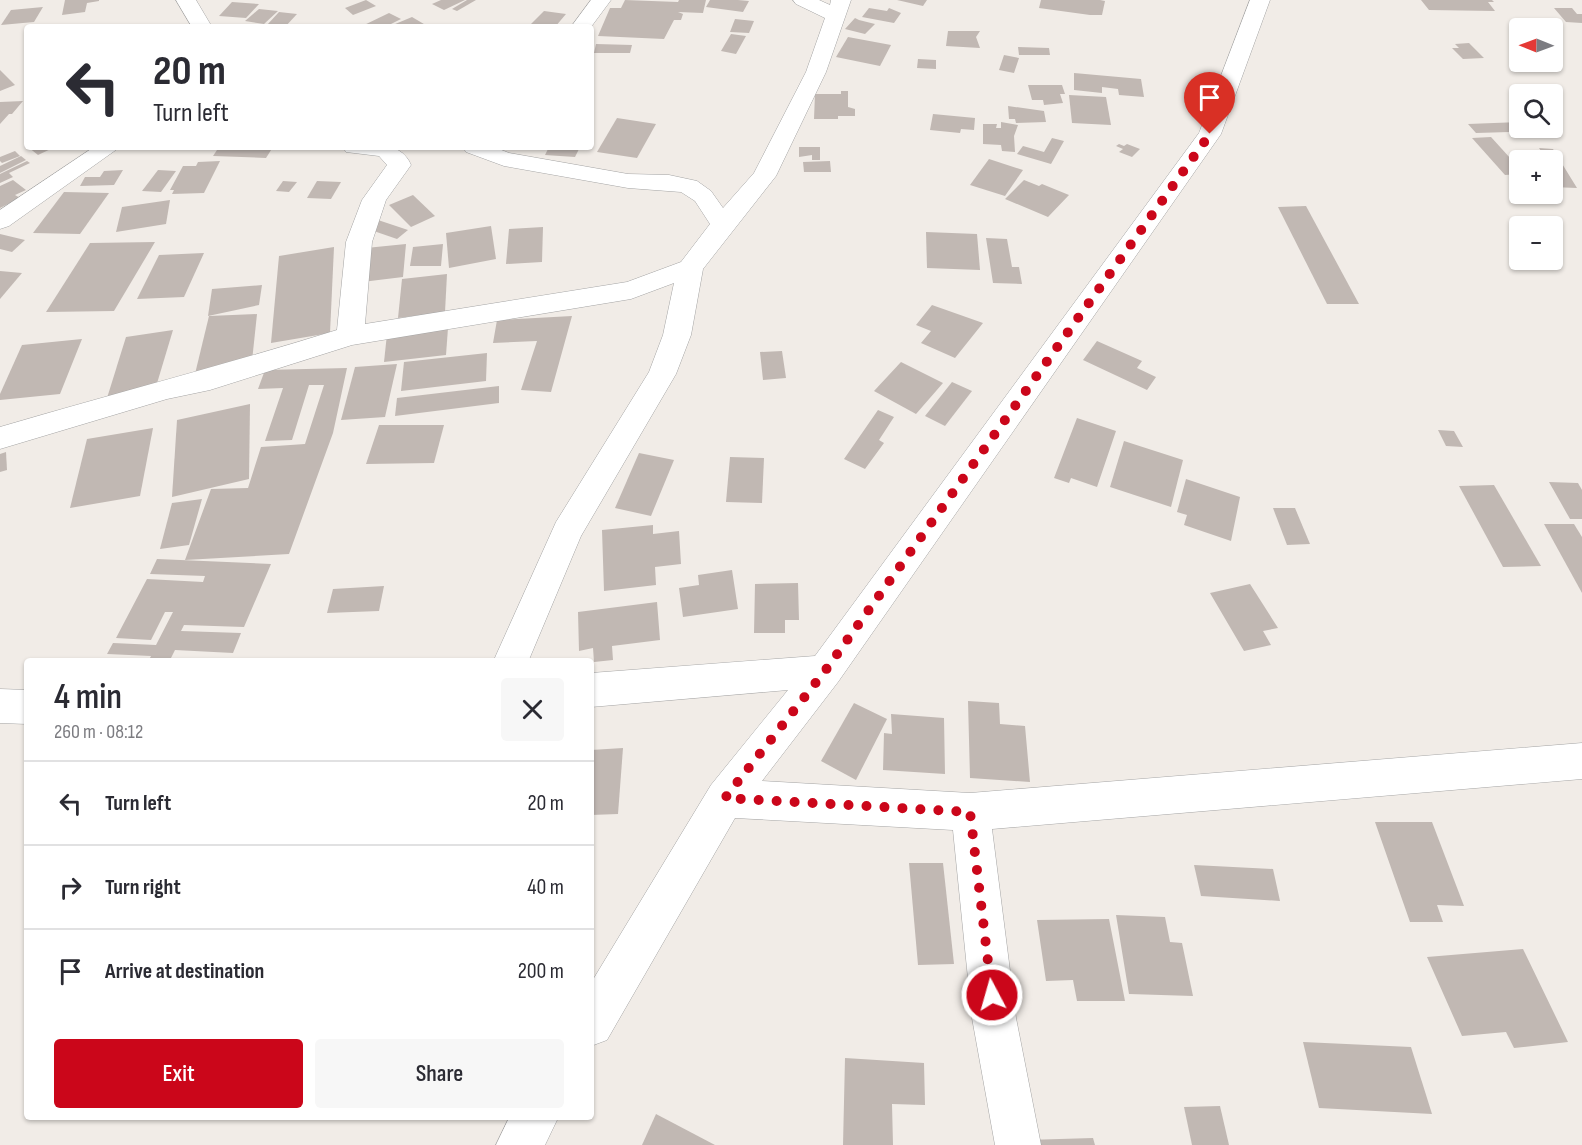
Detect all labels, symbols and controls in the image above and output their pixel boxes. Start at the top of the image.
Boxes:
north arrow [1509,18,1563,72]
map controls [1509,18,1563,270]
text: 20 m [153,46,226,97]
icon: left [54,48,132,126]
pin [1184,72,1235,134]
icon: arrive [1193,81,1226,114]
button: search [1509,84,1563,138]
text: Turn left [153,97,229,129]
button: + [1509,150,1563,204]
button: − [1509,216,1563,270]
text: 4 min [54,676,122,719]
button: close [501,678,564,741]
text: 260 m · 08:12 [54,720,143,744]
icon: left [54,787,87,820]
text: Turn left [105,790,171,817]
text: 20 m [528,790,564,817]
icon: right [54,871,87,904]
text: Turn right [105,874,181,901]
text: 40 m [527,874,564,901]
icon: arrive [54,955,87,988]
text: Arrive at destination [105,958,264,985]
text: 200 m [518,958,564,985]
position arrow [960,963,1024,1027]
button: Exit [54,1039,303,1108]
button: Share [315,1039,564,1108]

